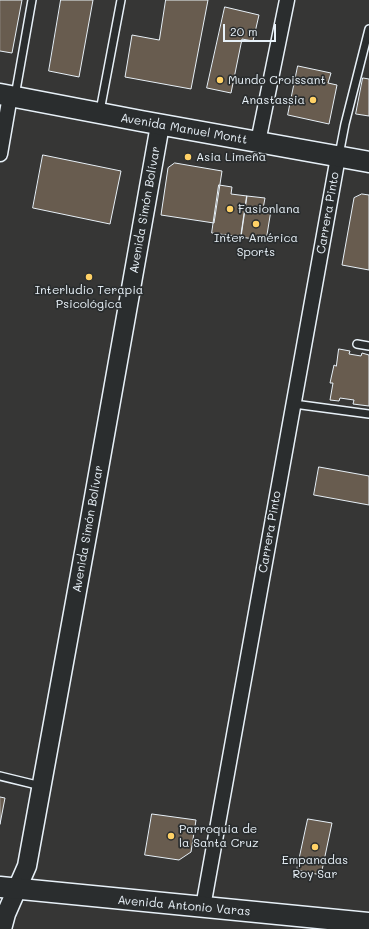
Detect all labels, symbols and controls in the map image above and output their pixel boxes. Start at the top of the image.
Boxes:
scale bar [225,16,278,42]
text: 20 m [230,23,258,39]
place label: Mundo Croissant [228,73,326,87]
marker: Mundo Croissant [215,75,225,85]
place label: Anastassia [241,93,305,107]
marker: Anastassia [308,95,318,105]
street label: Avenida Manuel Montt [119,111,249,147]
street label: Avenida Simón Bolívar [127,145,163,275]
place label: Asia Limeña [196,150,266,164]
marker: Asia Limeña [183,152,193,162]
street label: Carrera Pinto [314,171,342,255]
place label: Fasionlana [238,202,300,216]
marker: Fasionlana [225,204,235,214]
marker: Inter América Sports [251,219,261,229]
place label: Inter América Sports [214,231,298,259]
marker: Interludio Terapia Psicológica [84,272,94,282]
place label: Interludio Terapia Psicológica [35,283,143,311]
street label: Avenida Simón Bolívar [70,464,106,594]
street label: Carrera Pinto [256,490,284,574]
place label: Parroquia de la Santa Cruz [179,822,259,850]
marker: Parroquia de la Santa Cruz [166,831,176,841]
marker: Empanadas Roy Sar [310,842,320,852]
place label: Empanadas Roy Sar [282,853,348,881]
street label: Avenida Antonio Varas [117,893,251,919]

